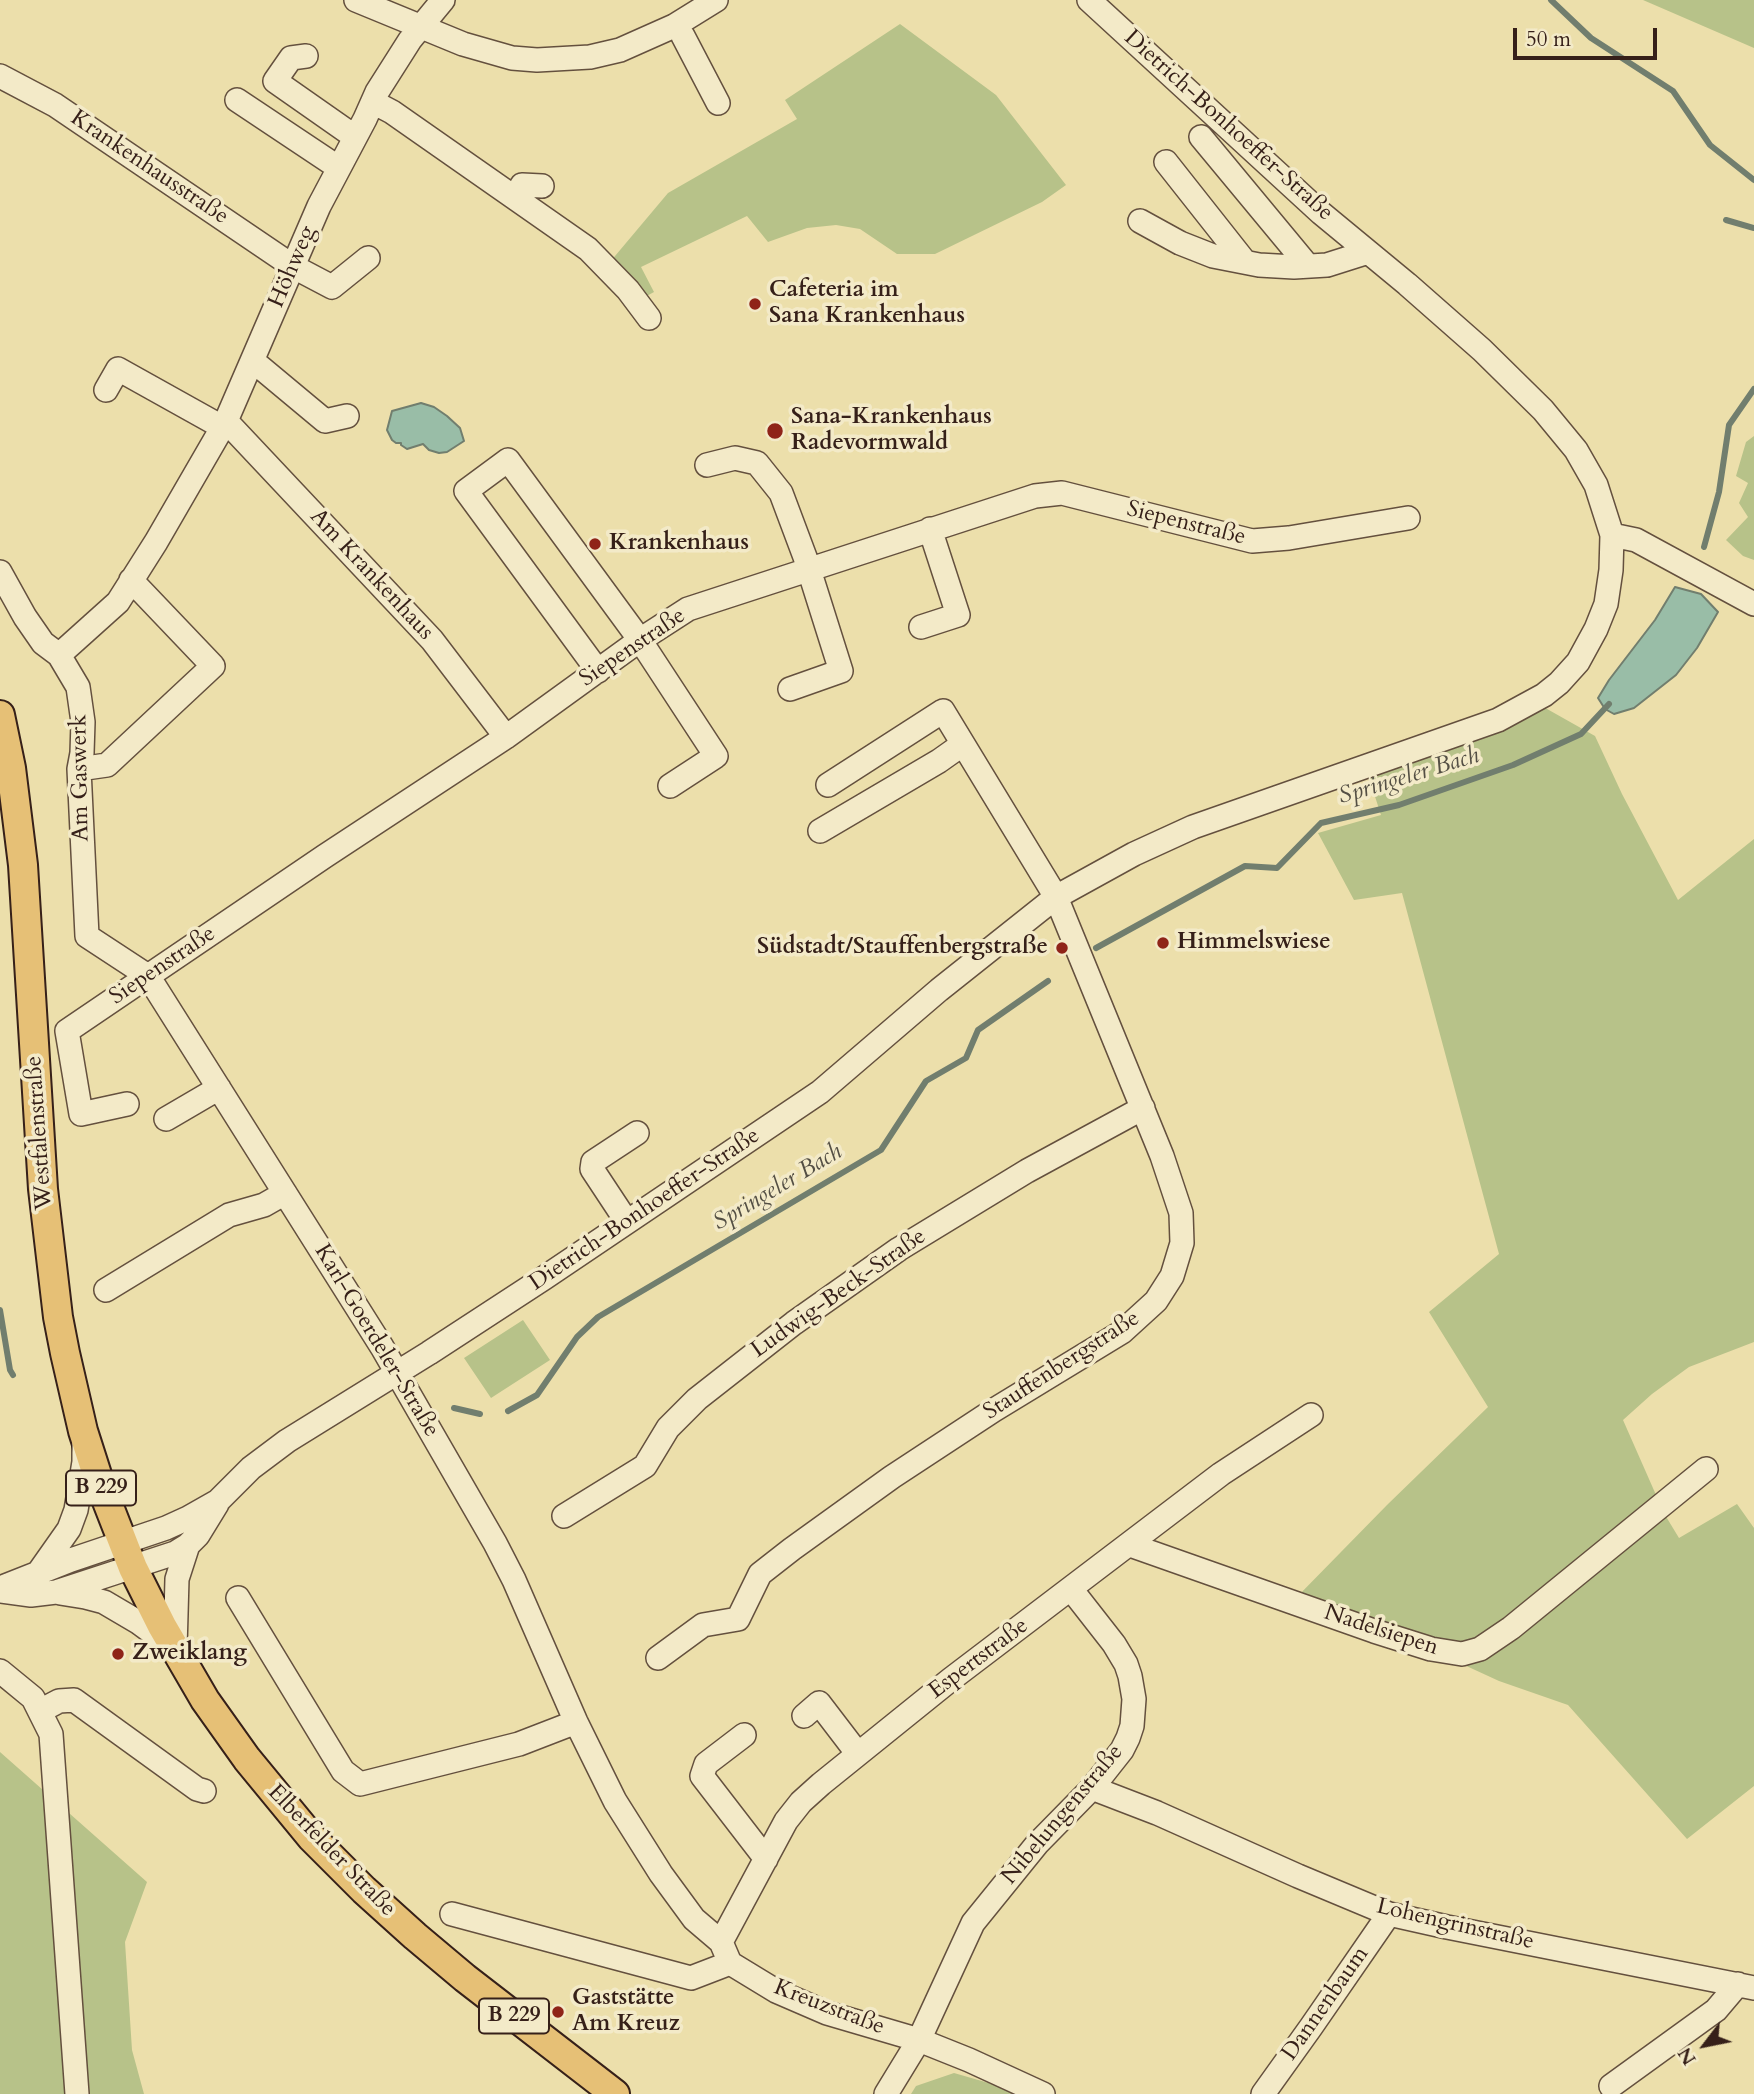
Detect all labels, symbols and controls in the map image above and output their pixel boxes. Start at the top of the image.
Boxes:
scale bar [1516,14,1660,58]
street label: Dietrich-Bonhoeffer-Straße [1118,25,1338,227]
text: 50 m [1526,25,1571,54]
street label: Krankenhausstraße [65,105,233,231]
street label: Höhweg [263,222,323,312]
place label: Cafeteria im Sana Krankenhaus [769,277,965,331]
marker: Cafeteria im Sana Krankenhaus [747,296,763,312]
place label: Sana-Krankenhaus Radevormwald [791,404,992,458]
marker: Sana-Krankenhaus Radevormwald [765,421,785,441]
street label: Siepenstraße [1124,496,1248,552]
street label: Am Krankenhaus [303,504,439,646]
place label: Krankenhaus [609,530,749,558]
marker: Krankenhaus [587,536,603,552]
street label: Siepenstraße [575,603,691,693]
street label: Am Gaswerk [66,714,96,842]
water label: Springeler Bach [1335,742,1483,812]
street label: Siepenstraße [105,921,221,1011]
place label: Himmelswiese [1177,929,1331,957]
place label: Südstadt/Stauffenbergstraße [757,934,1048,962]
marker: Himmelswiese [1155,935,1171,951]
marker: Südstadt/Stauffenbergstraße [1054,940,1070,956]
street label: Westfalenstraße [21,1055,59,1211]
street label: Dietrich-Bonhoeffer-Straße [525,1123,765,1297]
water label: Springeler Bach [708,1138,848,1238]
street label: Ludwig-Beck-Straße [746,1223,932,1365]
street label: Karl-Goerdeler-Straße [308,1240,444,1442]
street label: Stauffenbergstraße [979,1305,1145,1427]
road number: B 229 [66,1470,136,1506]
street label: Nadelsiepen [1320,1600,1442,1662]
street label: Espertstraße [924,1613,1034,1705]
place label: Zweiklang [132,1640,247,1668]
marker: Zweiklang [110,1646,126,1662]
street label: Nibelungenstraße [996,1739,1130,1891]
street label: Elberfelder Straße [261,1779,401,1923]
street label: Lohengrinstraße [1374,1893,1536,1957]
street label: Dannenbaum [1277,1942,1375,2066]
street label: Kreuzstraße [770,1974,888,2042]
place label: Gaststätte Am Kreuz [572,1985,680,2039]
road number: B 229 [479,1998,549,2034]
marker: Gaststätte Am Kreuz [550,2004,566,2020]
north arrow [1670,2010,1740,2080]
text: N [1672,2042,1703,2070]

